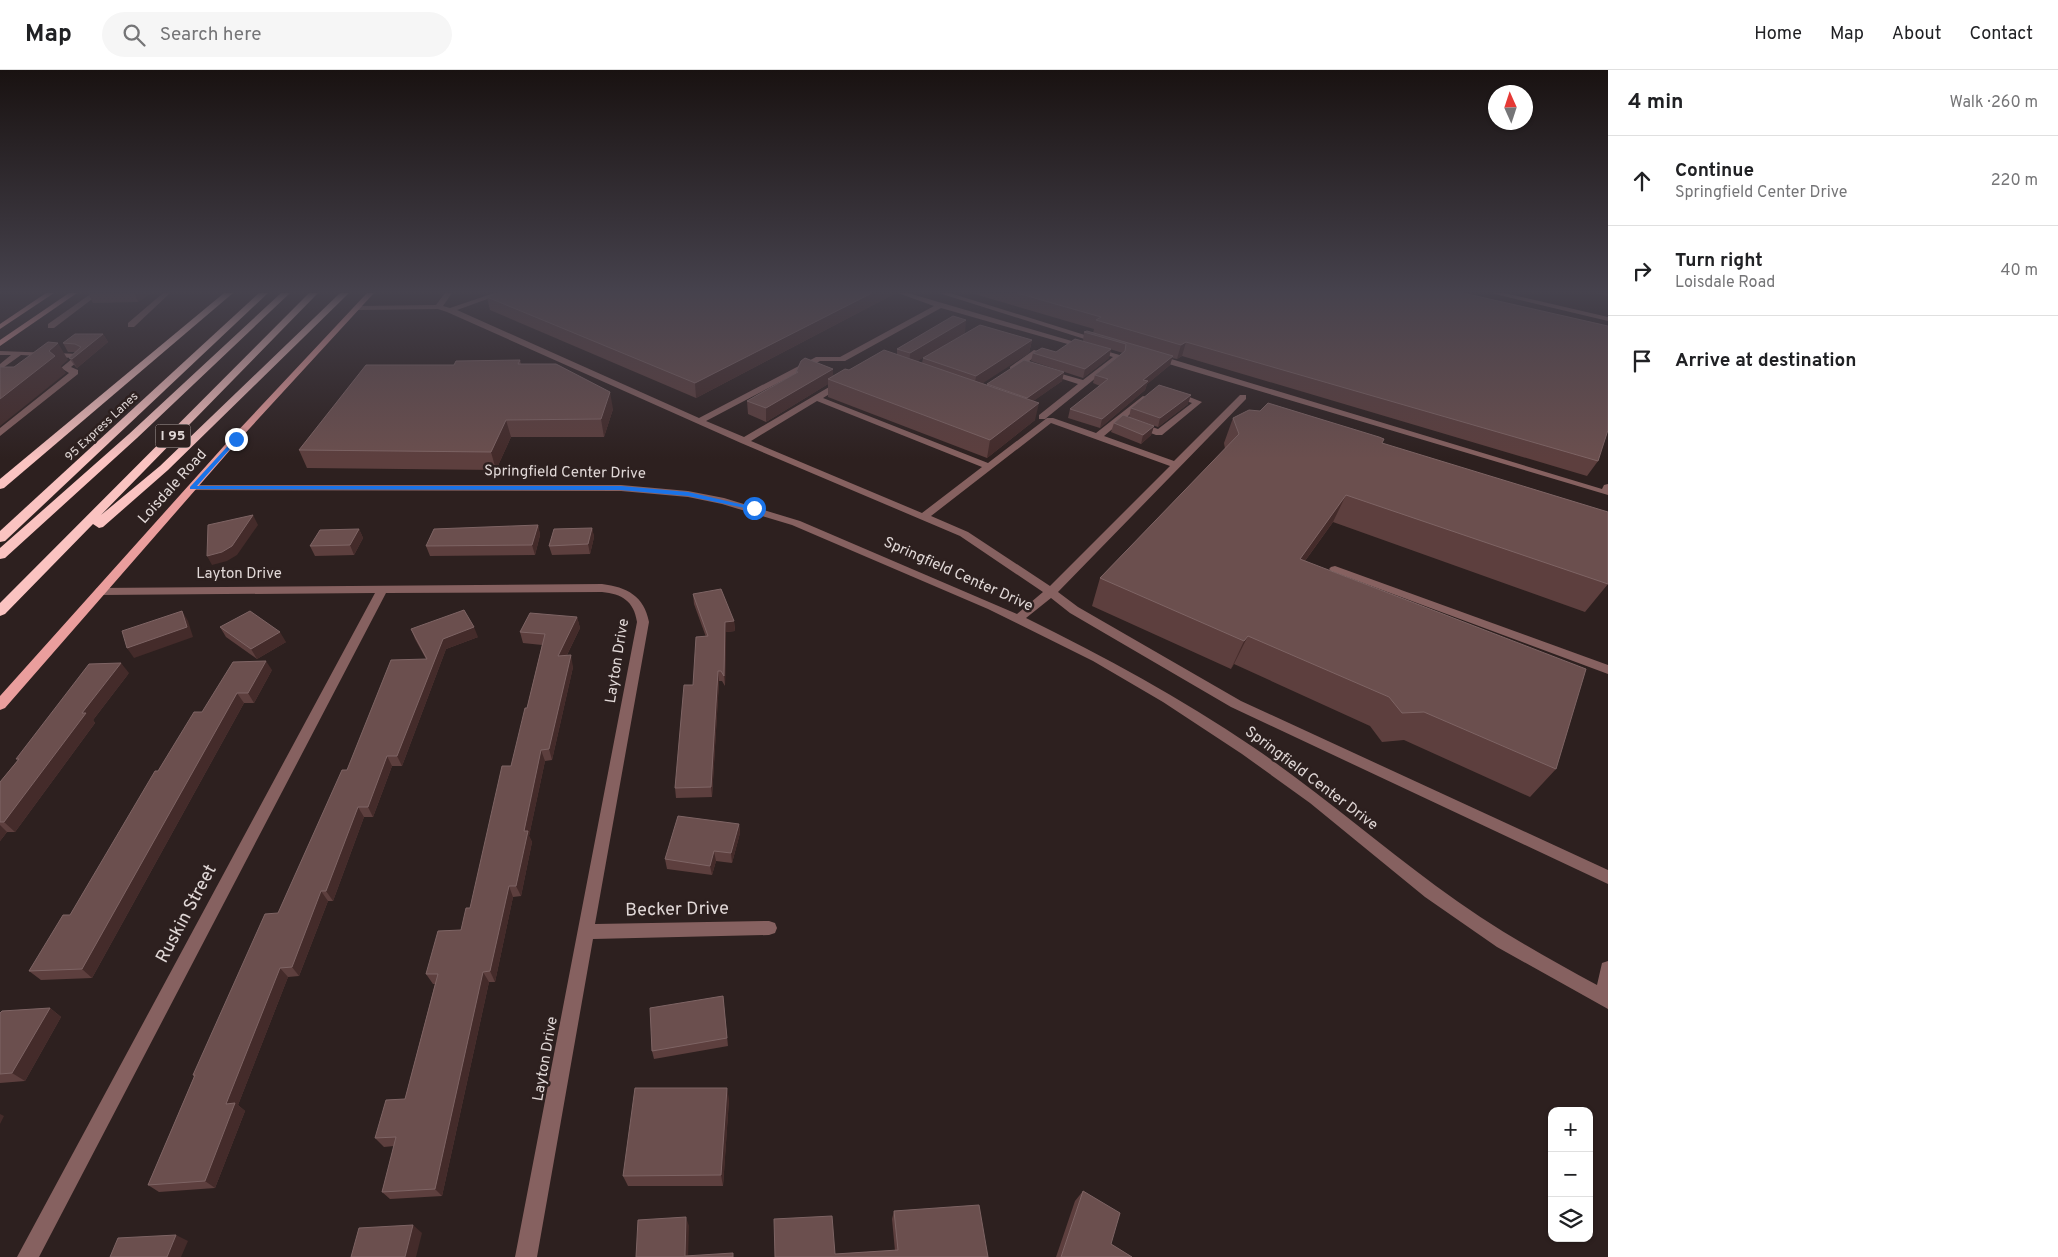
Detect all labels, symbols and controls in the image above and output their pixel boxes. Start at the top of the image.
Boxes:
search box [102,12,452,57]
text: Map [25,20,72,50]
icon: search [120,21,148,49]
text: Search here [160,23,261,47]
text: Home [1754,23,1802,46]
text: Map [1830,23,1864,46]
text: About [1892,23,1941,46]
text: Contact [1969,23,2033,46]
north arrow [1488,85,1533,130]
text: 4 min [1628,89,1684,116]
text: Walk · 260 m [1949,93,2038,113]
text: Continue [1675,159,1754,183]
icon: ahead [1628,167,1656,195]
text: 220 m [1991,171,2038,191]
text: Springfield Center Drive [1675,183,1847,203]
text: Turn right [1675,249,1763,273]
icon: right [1628,257,1656,285]
text: 40 m [2000,261,2038,281]
text: Loisdale Road [1675,273,1775,293]
icon: arrive [1628,347,1656,375]
text: Arrive at destination [1675,349,1856,373]
street label: 95 Express Lanes [62,389,142,465]
road number: I 95 [156,424,190,448]
route end [225,428,248,451]
street label: Loisdale Road [134,446,212,528]
street label: Springfield Center Drive [484,462,646,484]
route start [743,497,766,520]
street label: Springfield Center Drive [880,533,1036,617]
street label: Layton Drive [196,565,282,584]
street label: Layton Drive [602,617,634,705]
street label: Springfield Center Drive [1241,723,1381,835]
street label: Ruskin Street [151,861,223,967]
street label: Becker Drive [625,898,729,922]
street label: Layton Drive [529,1015,563,1103]
map controls [1548,1107,1593,1242]
button: + [1548,1107,1593,1152]
button: − [1548,1152,1593,1197]
button: layers [1548,1197,1593,1242]

